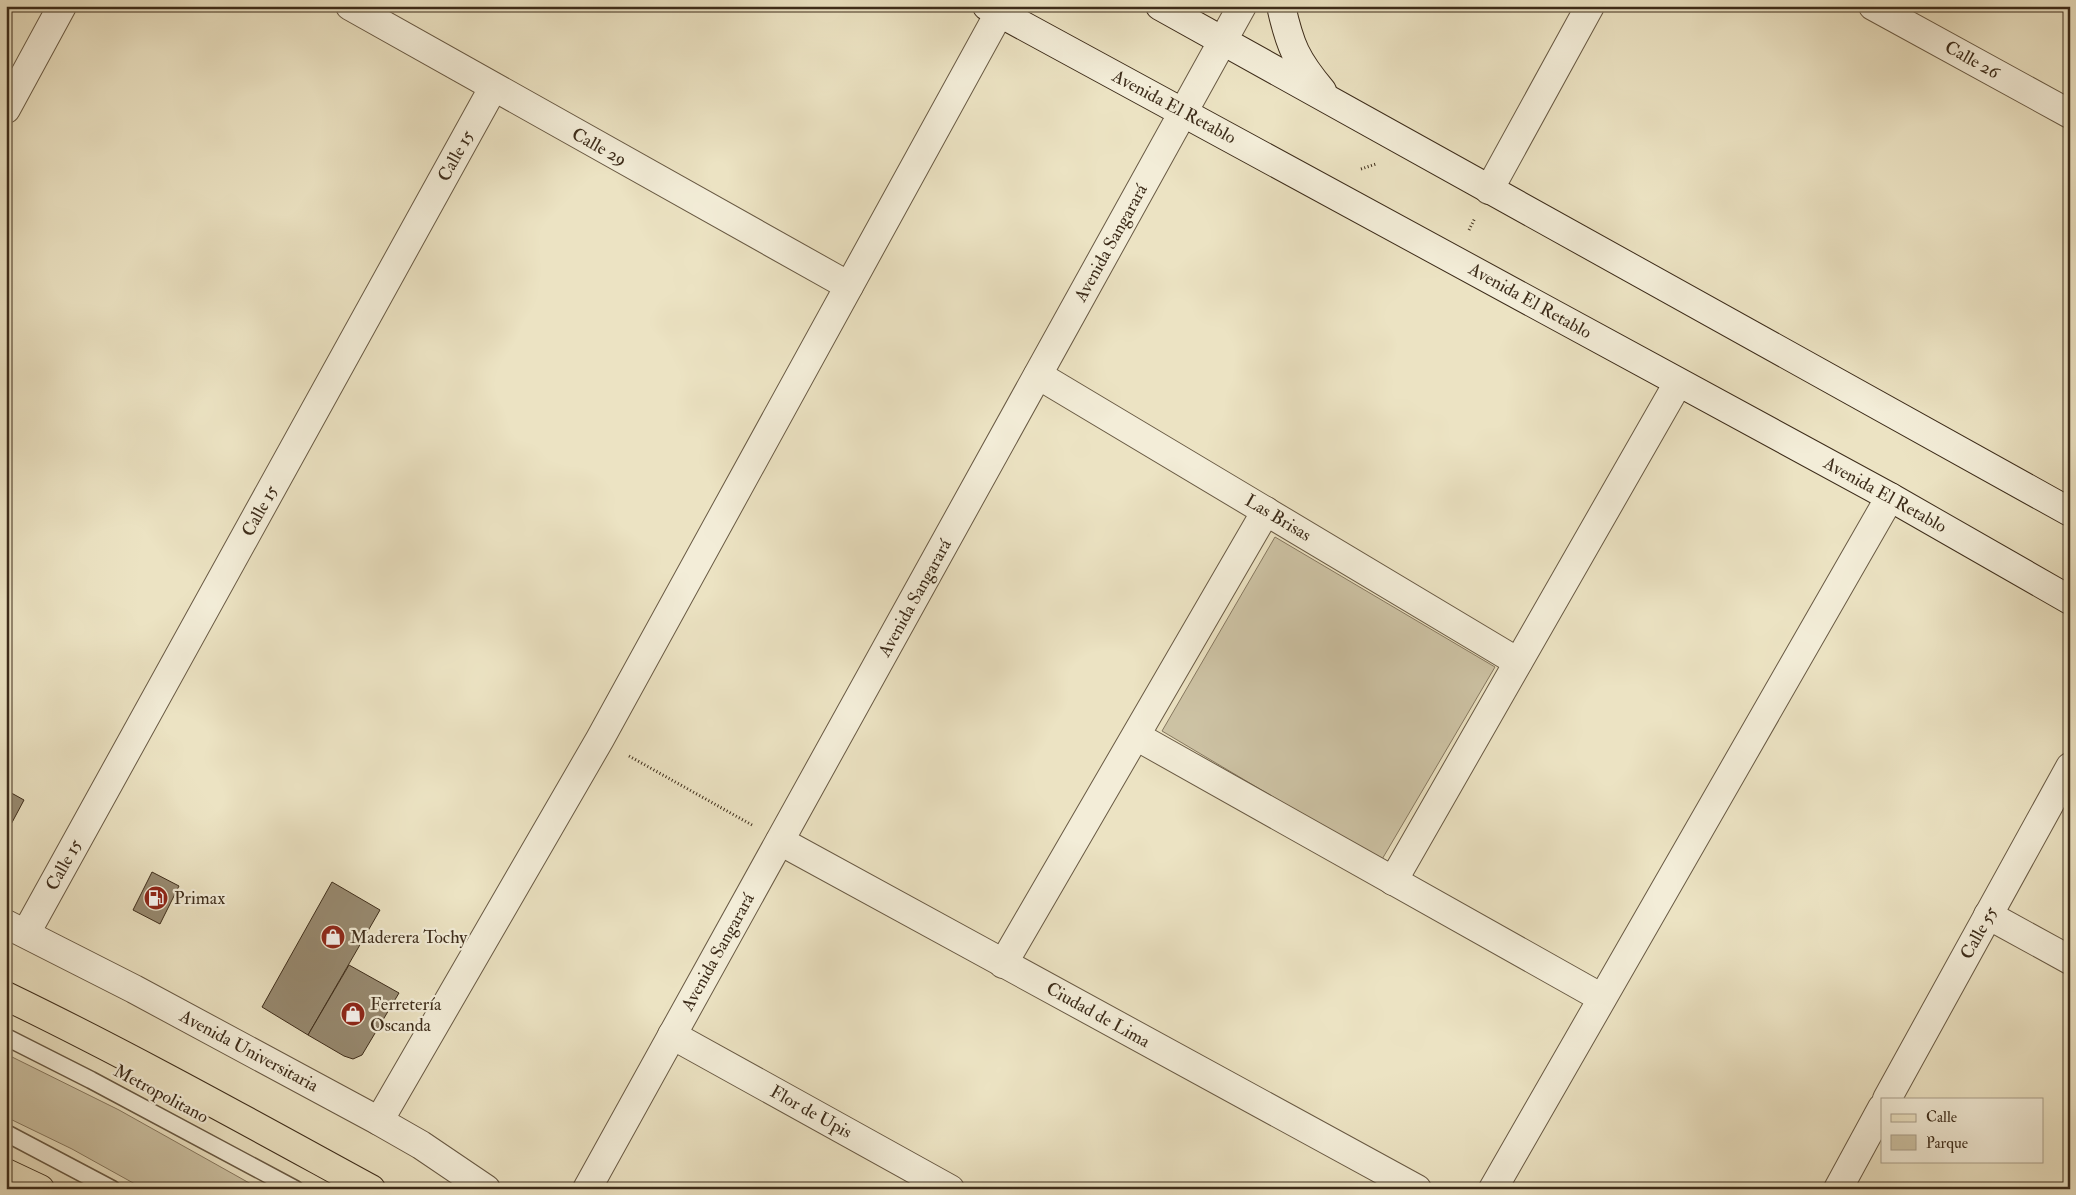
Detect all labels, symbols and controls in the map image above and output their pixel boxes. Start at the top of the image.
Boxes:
street label: Calle 26 [1941,36,2004,85]
street label: Avenida El Retablo [1107,64,1240,149]
street label: Calle 29 [567,123,631,171]
street label: Calle 15 [433,126,479,186]
street label: Avenida Sangarará [1069,179,1153,307]
street label: Avenida El Retablo [1464,257,1596,344]
street label: Avenida El Retablo [1819,451,1951,538]
street label: Calle 15 [237,481,283,541]
street label: Las Brisas [1241,489,1315,547]
street label: Avenida Sangarará [873,534,957,662]
street label: Calle 15 [41,835,87,895]
fuel station icon: Primax [143,885,169,911]
place label: Primax [174,887,225,910]
street label: Avenida Sangarará [676,888,760,1016]
street label: Calle 55 [1955,903,2003,963]
shop icon: Maderera Tochy [320,924,346,950]
place label: Maderera Tochy [350,926,468,949]
street label: Ciudad de Lima [1042,977,1155,1053]
place label: Ferretería Oscanda [370,993,442,1037]
shop icon: Ferretería Oscanda [340,1001,366,1027]
street label: Avenida Universitaria [175,1004,323,1097]
street label: Metropolitano [110,1059,213,1129]
street label: Flor de Upis [766,1080,856,1144]
legend [1881,1098,2044,1162]
text: Calle [1926,1108,1957,1127]
text: Parque [1926,1134,1968,1153]

